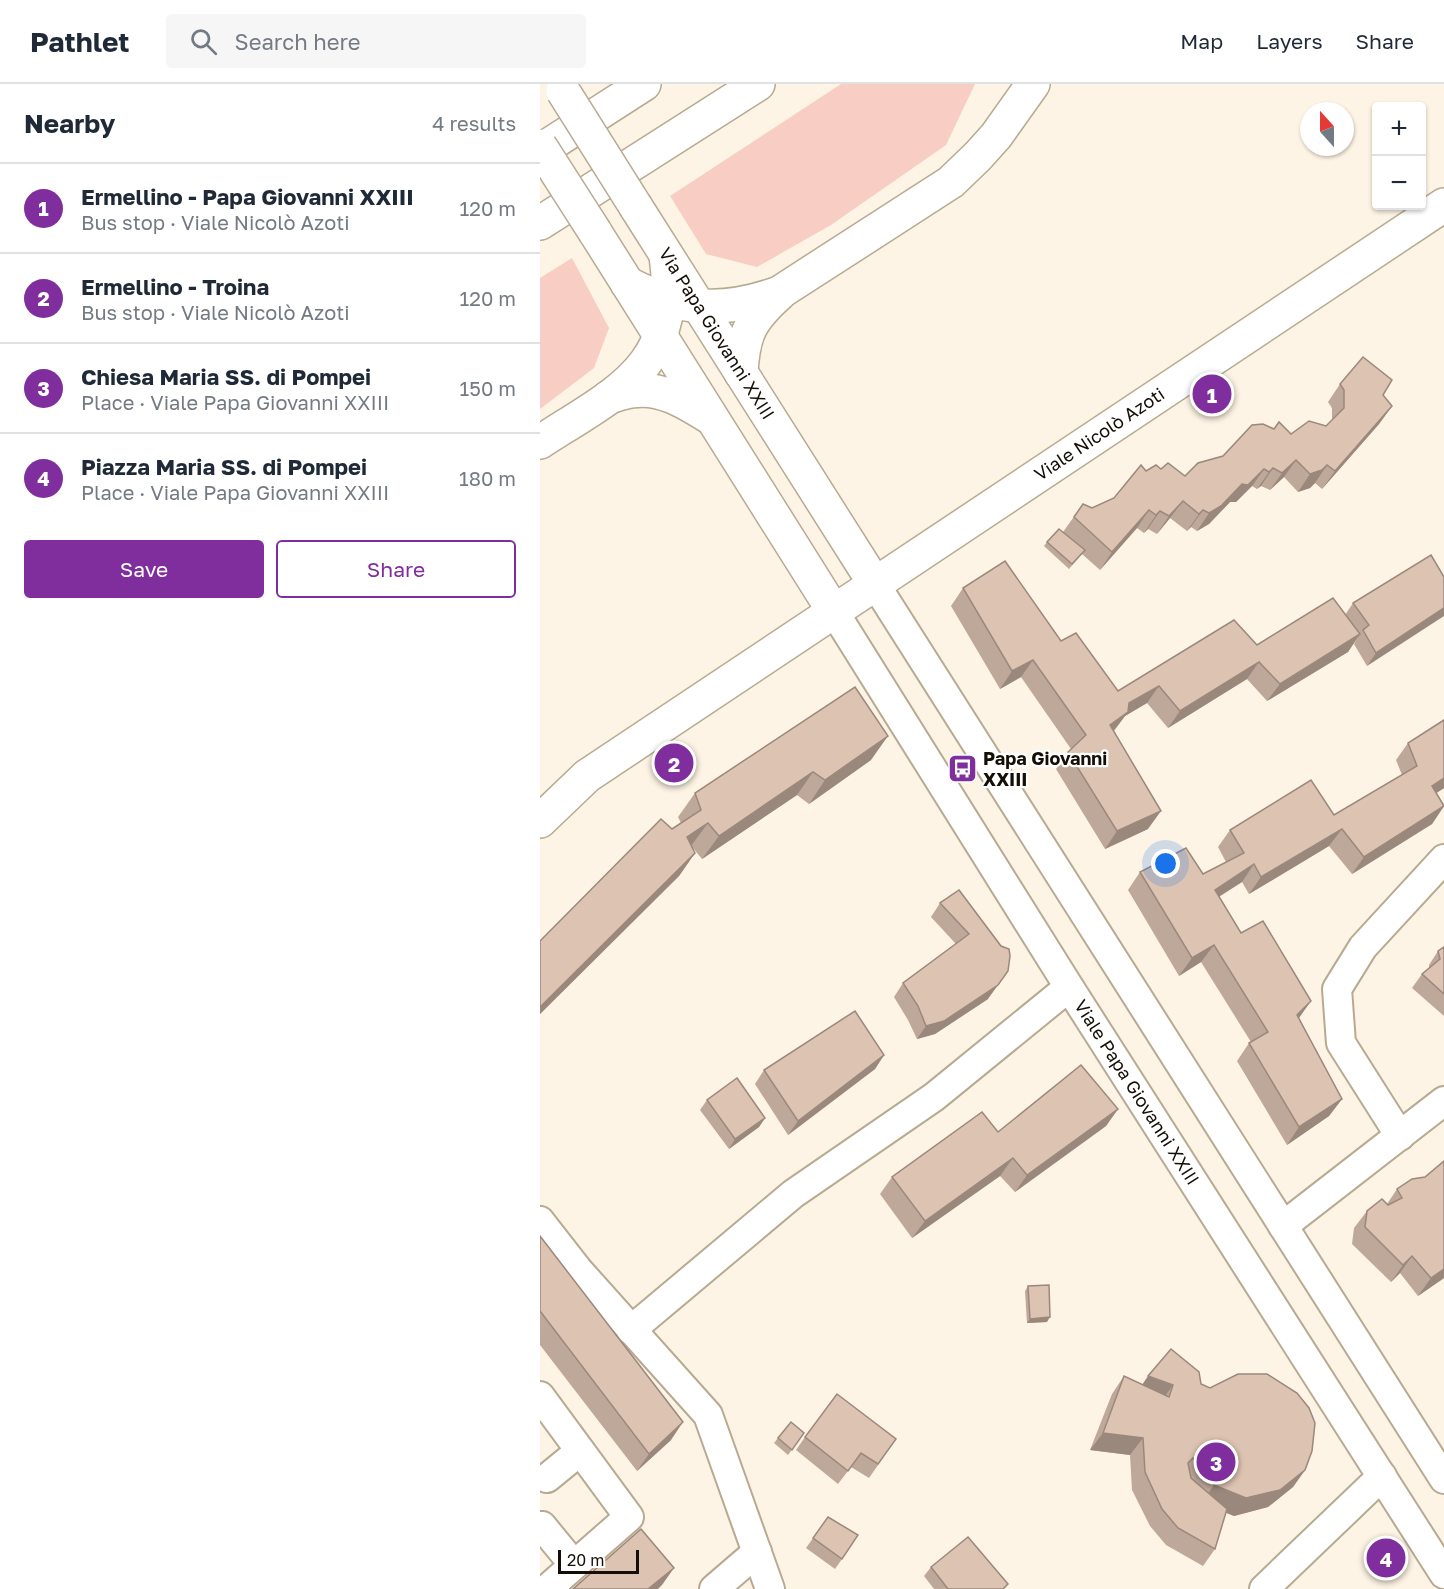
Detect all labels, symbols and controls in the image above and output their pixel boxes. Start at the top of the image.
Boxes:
search box [166,14,586,68]
text: Pathlet [30,25,130,58]
icon: search [187,25,220,58]
text: Search here [235,28,361,55]
text: Map [1180,28,1223,54]
text: Layers [1256,28,1323,54]
text: Share [1356,28,1414,54]
north arrow [1300,102,1354,156]
map controls [1372,102,1426,210]
button: + [1372,102,1426,156]
text: Nearby [24,108,115,139]
text: 4 results [432,111,516,135]
button: − [1372,156,1426,210]
text: Ermellino - Papa Giovanni XXIII [81,183,414,210]
text: 1 [38,196,49,220]
text: 120 m [460,196,516,220]
text: Bus stop · Viale Nicolò Azoti [81,210,350,234]
street label: Via Papa Giovanni XXIII [655,243,780,423]
text: Ermellino - Troina [81,273,269,300]
text: 2 [37,286,50,310]
text: 120 m [460,286,516,310]
text: Bus stop · Viale Nicolò Azoti [81,300,350,324]
text: Chiesa Maria SS. di Pompei [81,363,371,390]
pin: 1 [1192,372,1232,416]
text: 3 [37,376,50,400]
text: 150 m [460,376,516,400]
street label: Viale Nicolò Azoti [1030,382,1168,485]
text: Place · Viale Papa Giovanni XXIII [81,390,389,414]
text: Piazza Maria SS. di Pompei [81,453,367,480]
text: 4 [37,466,50,490]
text: 180 m [459,466,516,490]
text: Place · Viale Papa Giovanni XXIII [81,480,389,504]
button: Save [24,540,264,598]
button: Share [276,540,516,598]
pin: 2 [654,740,694,786]
place label: Papa Giovanni XXIII [983,747,1107,790]
bus stop icon: Papa Giovanni XXIII [946,753,978,785]
your location [1151,849,1180,878]
street label: Viale Papa Giovanni XXIII [1070,995,1204,1189]
pin: 3 [1196,1440,1236,1484]
pin: 4 [1366,1536,1406,1580]
scale bar [558,1547,639,1574]
text: 20 m [567,1550,604,1570]

